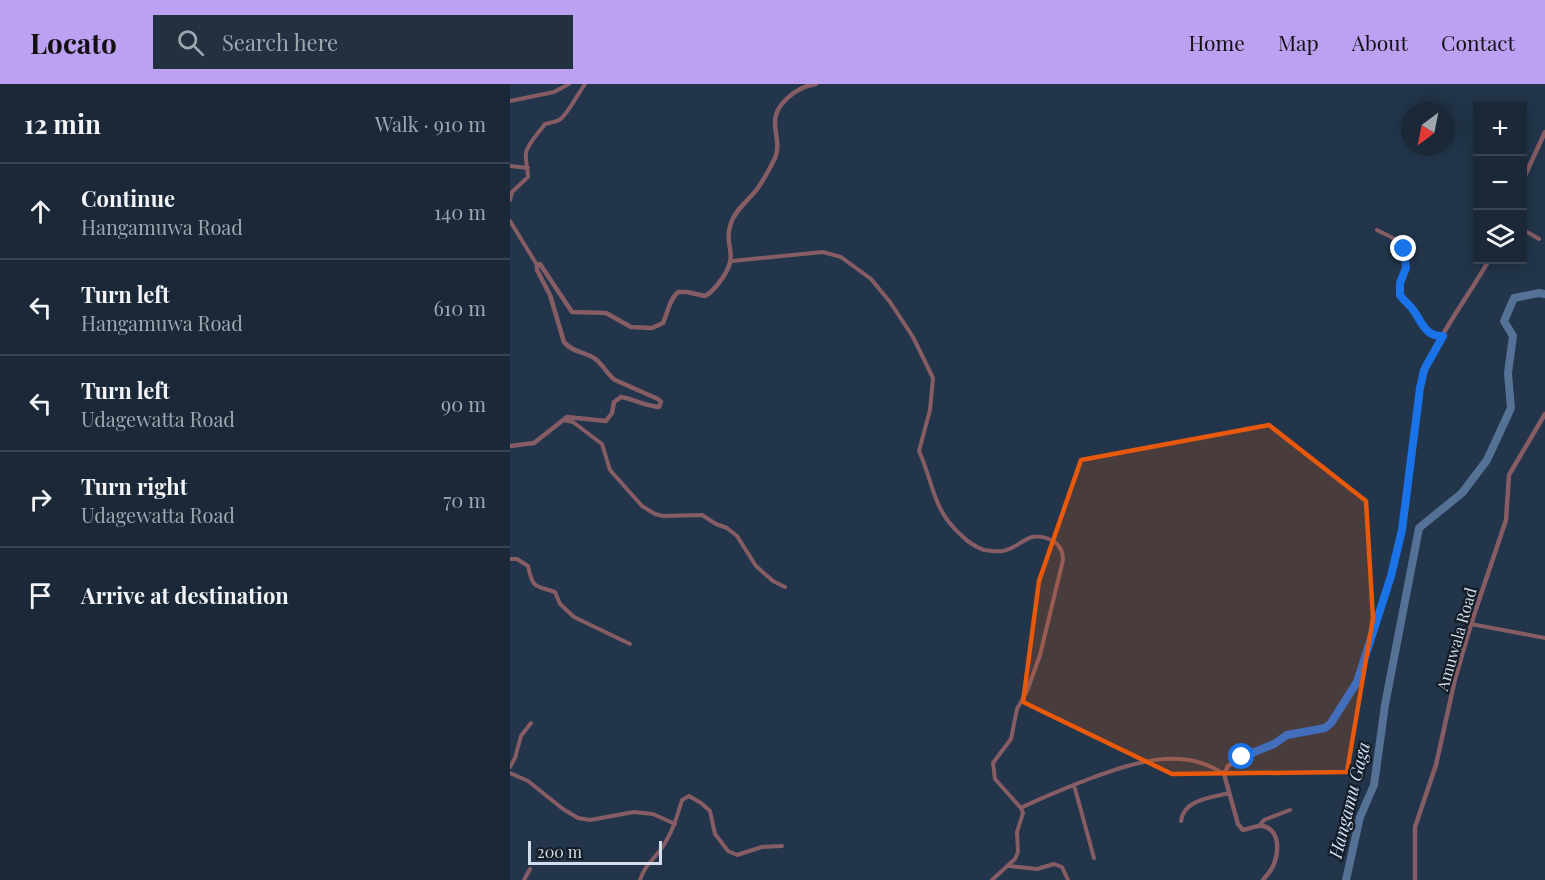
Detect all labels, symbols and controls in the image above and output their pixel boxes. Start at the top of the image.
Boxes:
search box [153,15,573,69]
text: Locato [30,24,117,61]
icon: search [174,26,207,59]
text: Search here [222,27,338,57]
text: Home [1189,28,1245,56]
text: Map [1278,28,1319,56]
text: About [1352,28,1408,56]
text: Contact [1441,28,1515,56]
north arrow [1401,102,1455,156]
map controls [1473,102,1527,264]
button: + [1473,102,1527,156]
text: 12 min [24,106,101,141]
text: Walk · 910 m [375,110,486,137]
button: − [1473,156,1527,210]
text: Continue [81,183,175,213]
icon: ahead [24,195,57,228]
text: 140 m [434,198,486,225]
button: layers [1473,210,1527,264]
text: Hangamuwa Road [81,213,243,240]
route end [1390,235,1416,261]
text: Turn left [81,279,170,309]
icon: left [24,291,57,324]
text: 610 m [434,294,486,321]
text: Hangamuwa Road [81,309,243,336]
text: Turn left [81,375,170,405]
icon: left [24,387,57,420]
text: 90 m [441,390,486,417]
text: Udagewatta Road [81,405,235,432]
text: Turn right [81,471,187,501]
icon: right [24,483,57,516]
text: 70 m [443,486,486,513]
text: Udagewatta Road [81,501,235,528]
icon: arrive [24,579,57,612]
text: Arrive at destination [81,580,289,610]
street label: Amuwala Road [1431,585,1481,694]
water label: Hangamu Gaga [1323,739,1375,862]
route start [1228,743,1254,769]
scale bar [528,838,662,866]
text: 200 m [537,841,582,862]

